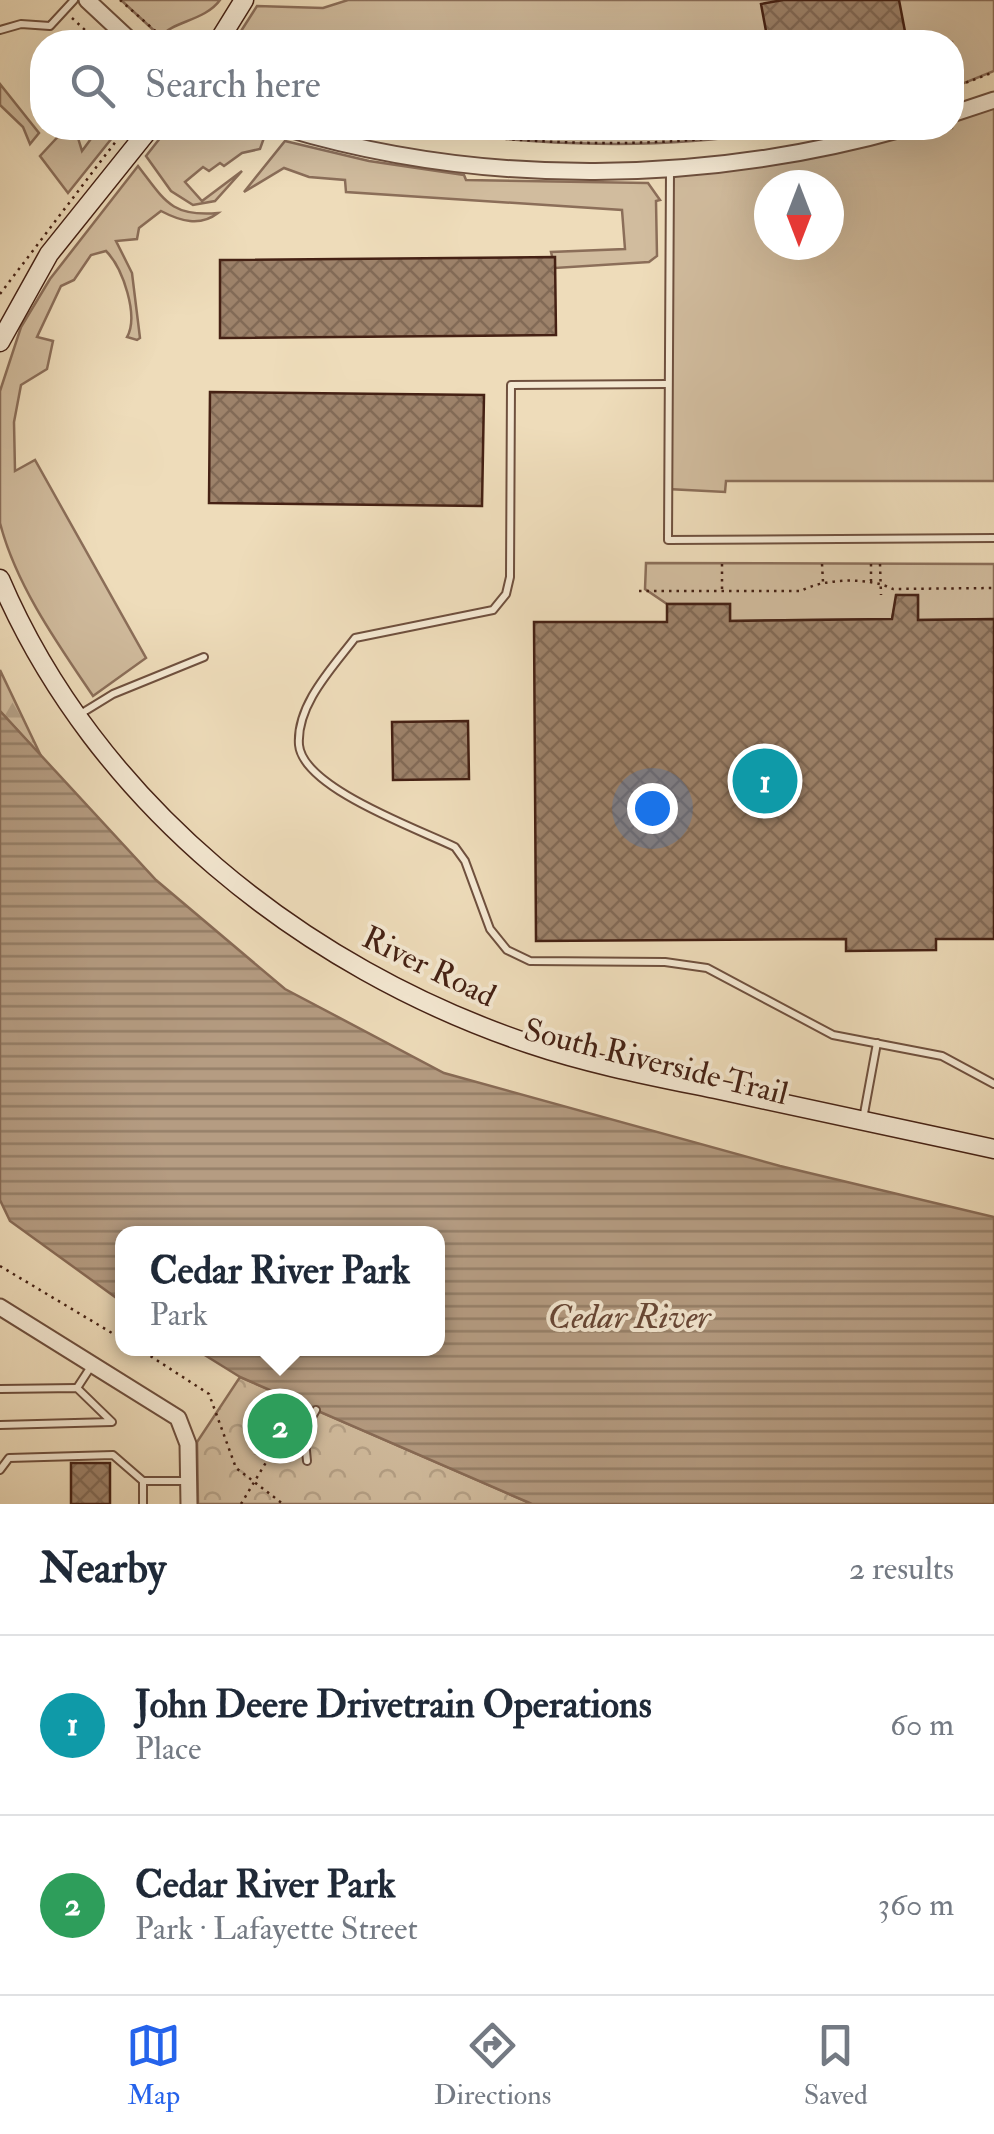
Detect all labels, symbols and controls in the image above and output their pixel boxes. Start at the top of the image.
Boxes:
search box [30,30,964,140]
icon: search [65,58,120,113]
text: Search here [145,61,321,109]
north arrow [754,170,844,260]
pin: 1 [732,744,798,818]
your location [627,783,678,834]
street label: River Road [356,918,503,1017]
street label: South Riverside Trail [520,1010,792,1114]
popup [115,1226,445,1356]
text: Cedar River Park [150,1247,410,1295]
text: Park [150,1295,208,1335]
water label: Cedar River [548,1295,712,1339]
pin: 2 [248,1388,312,1464]
text: Nearby [40,1543,166,1595]
text: 2 results [849,1549,954,1589]
text: John Deere Drivetrain Operations [135,1681,652,1729]
text: 1 [67,1705,78,1745]
text: 60 m [890,1705,954,1745]
text: Place [135,1729,201,1769]
text: Cedar River Park [135,1861,396,1909]
text: 2 [64,1885,81,1925]
text: 360 m [878,1885,954,1925]
text: Park · Lafayette Street [135,1909,418,1949]
tab: Map [126,2018,181,2113]
tab: Directions [434,2018,551,2113]
tab: Saved [804,2018,868,2113]

